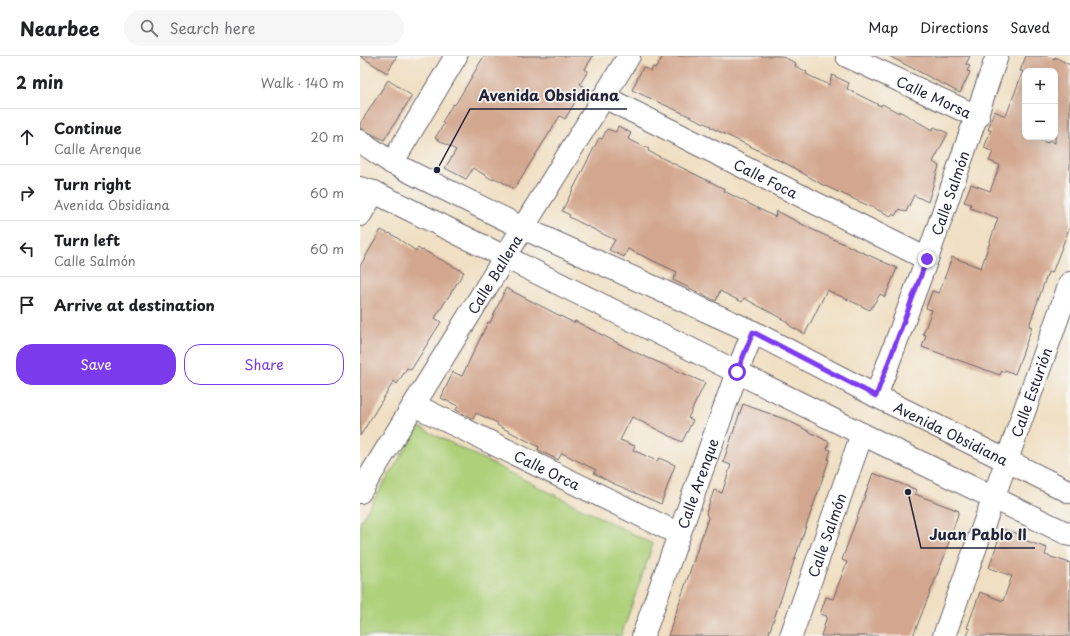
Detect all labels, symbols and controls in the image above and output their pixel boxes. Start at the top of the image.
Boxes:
search box [124,10,404,46]
text: Nearbee [20,14,100,42]
text: Search here [170,16,255,39]
icon: search [138,17,160,39]
text: Map [868,17,898,38]
text: Directions [920,17,988,38]
text: Saved [1010,17,1050,38]
map controls [1022,68,1058,140]
button: + [1022,68,1058,104]
text: 2 min [16,69,63,95]
street label: Calle Morsa [893,70,975,123]
text: Walk · 140 m [261,73,344,92]
callout: Avenida Obsidiana [470,82,627,109]
text: Avenida Obsidiana [478,83,620,106]
button: − [1022,104,1058,140]
text: Continue [54,116,122,139]
icon: ahead [16,126,38,148]
text: 20 m [310,127,344,146]
text: Calle Arenque [54,139,142,158]
street label: Calle Salmón [925,148,974,238]
street label: Calle Foca [730,153,802,203]
text: Turn right [54,172,131,195]
icon: right [16,182,38,204]
text: 60 m [310,183,344,202]
text: Avenida Obsidiana [54,195,170,214]
text: Turn left [54,228,120,251]
street label: Calle Ballena [462,230,527,318]
icon: left [16,238,38,260]
text: 60 m [310,239,344,258]
route end [918,250,936,268]
text: Calle Salmón [54,251,136,270]
text: Arrive at destination [54,293,215,316]
icon: arrive [16,294,38,316]
button: Save [16,344,176,385]
button: Share [184,344,344,385]
street label: Calle Esturión [1005,344,1057,440]
route start [728,363,746,381]
street label: Avenida Obsidiana [891,396,1012,470]
street label: Calle Arenque [672,435,723,531]
street label: Calle Orca [511,445,584,495]
street label: Calle Salmón [802,490,851,580]
callout: Juan Pablo II [921,521,1035,548]
text: Juan Pablo II [929,522,1027,545]

